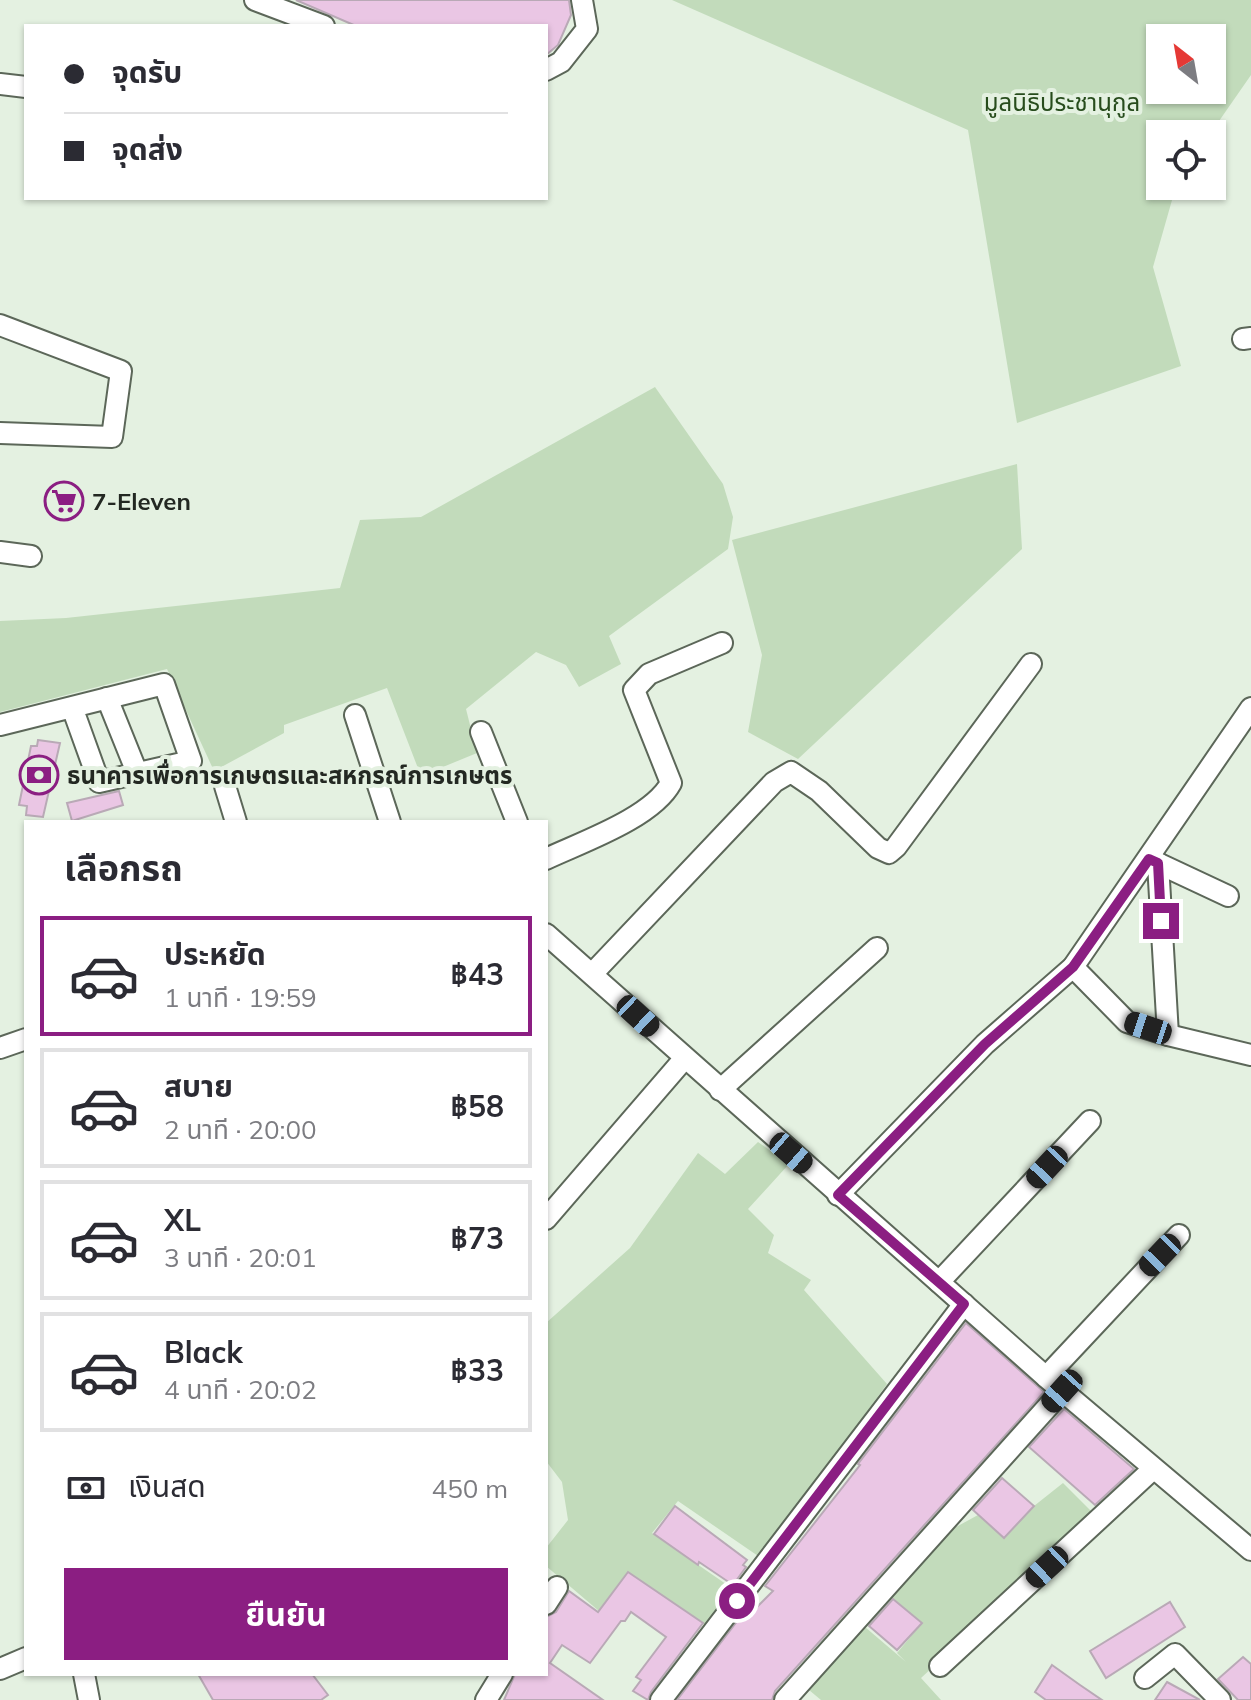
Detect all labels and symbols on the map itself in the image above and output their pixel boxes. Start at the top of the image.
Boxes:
north arrow [1146,24,1226,104]
park label: มูลนิธิประชานุกูล [984,87,1140,118]
supermarket icon: 7-Eleven [43,480,85,522]
place label: 7-Eleven [92,486,191,516]
bank icon: ธนาคารเพื่อการเกษตรและสหกรณ์การเกษตร [18,754,60,796]
place label: ธนาคารเพื่อการเกษตรและสหกรณ์การเกษตร [67,759,513,790]
route end [1143,903,1179,939]
car [612,991,664,1041]
car [1121,1009,1175,1047]
car [765,1128,817,1178]
car [1022,1141,1072,1193]
car [1135,1229,1185,1281]
car [1037,1365,1087,1417]
car [1021,1542,1073,1592]
route start [719,1583,755,1619]

